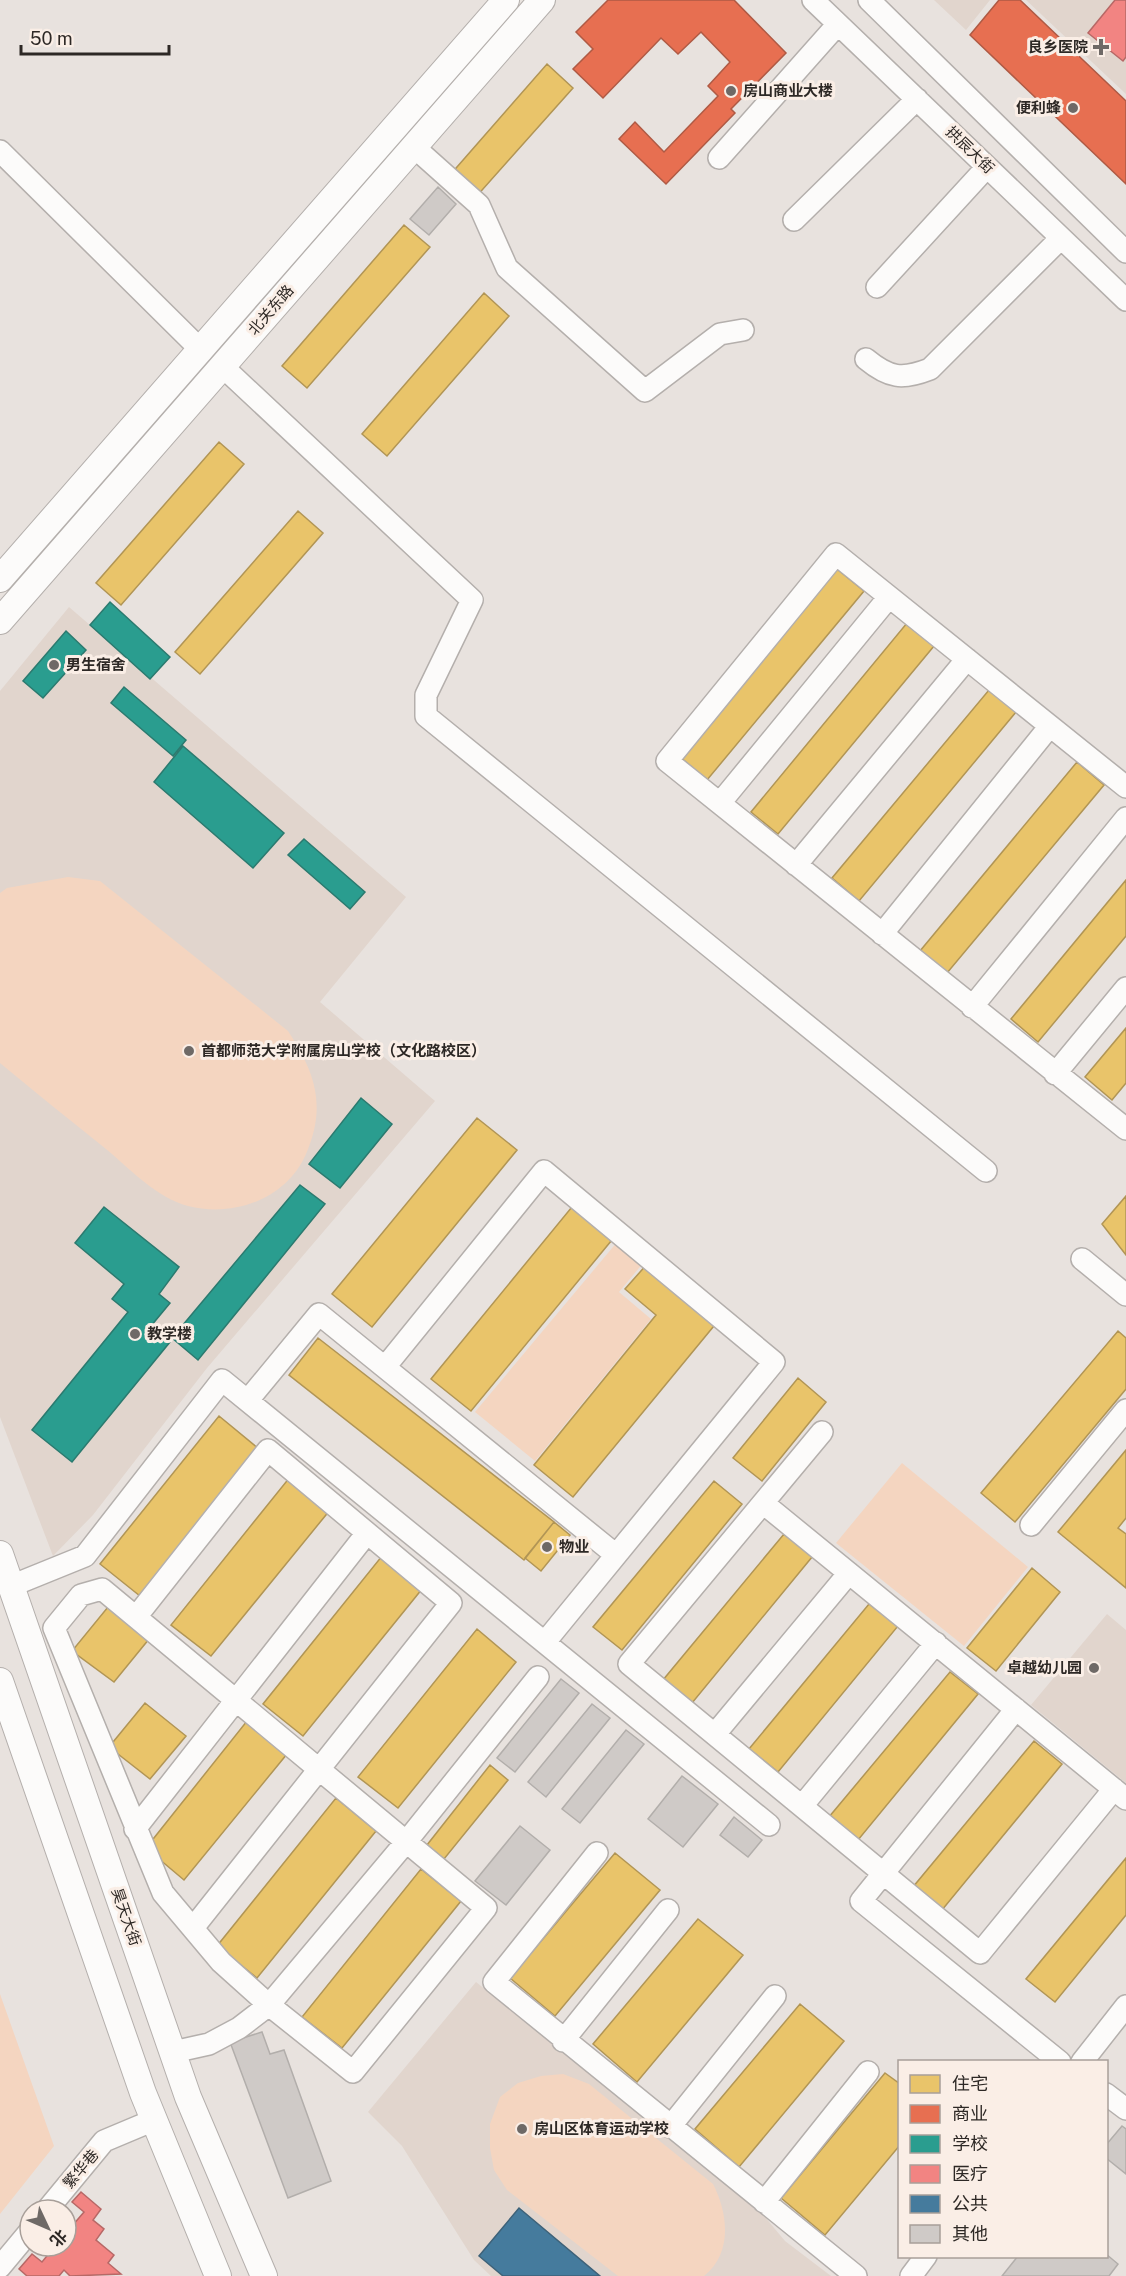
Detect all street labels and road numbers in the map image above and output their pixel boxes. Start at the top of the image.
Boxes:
street label: 拱辰大街 [943,123,998,177]
street label: 北关东路 [245,281,297,338]
street label: 昊天大街 [109,1886,144,1948]
street label: 繁华巷 [60,2146,102,2191]

